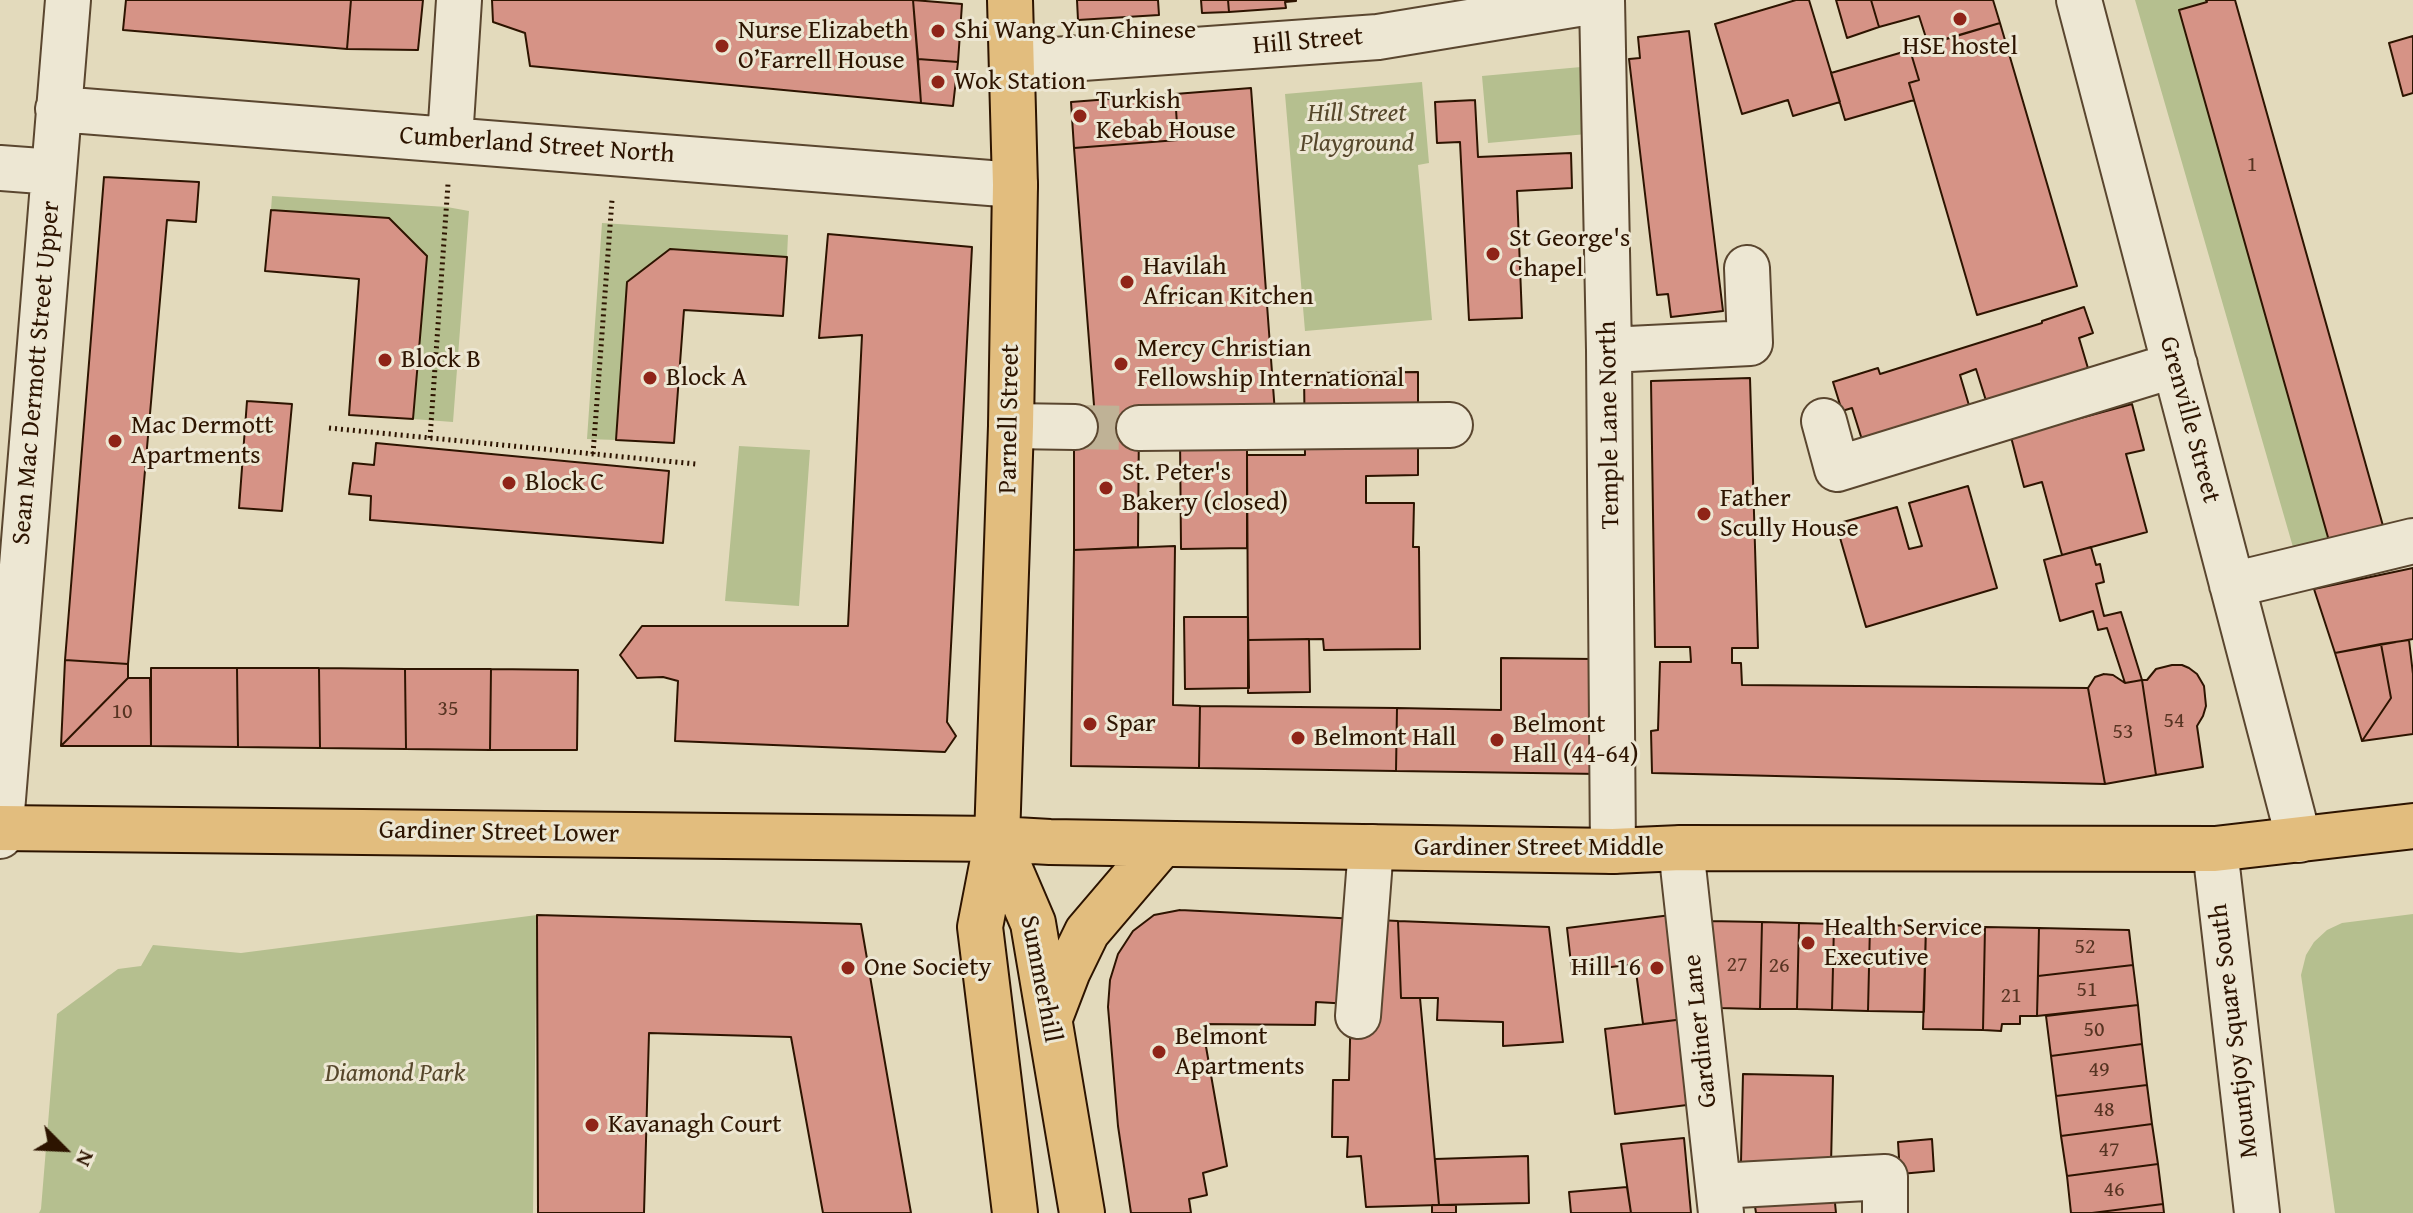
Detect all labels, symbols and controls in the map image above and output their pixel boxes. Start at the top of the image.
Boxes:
marker: HSE hostel [1951,10,1969,28]
place label: Nurse Elizabeth O’Farrell House [738,15,909,76]
place label: Shi Wang Yun Chinese [954,15,1196,47]
marker: Shi Wang Yun Chinese [929,22,947,40]
street label: Hill Street [1252,22,1364,62]
place label: HSE hostel [1902,31,2018,63]
marker: Nurse Elizabeth O’Farrell House [713,37,731,55]
place label: Wok Station [954,66,1086,98]
marker: Wok Station [929,73,947,91]
place label: Turkish Kebab House [1096,85,1236,146]
park label: Hill Street Playground [1300,98,1414,160]
marker: Turkish Kebab House [1071,107,1089,125]
street label: Cumberland Street North [398,121,676,171]
house number: 1 [2247,152,2257,178]
street label: Sean Mac Dermott Street Upper [6,200,68,546]
place label: St George's Chapel [1509,223,1630,284]
marker: St George's Chapel [1484,245,1502,263]
place label: Havilah African Kitchen [1143,251,1314,312]
marker: Havilah African Kitchen [1118,273,1136,291]
street label: Temple Lane North [1593,320,1627,530]
place label: Mercy Christian Fellowship International [1137,333,1404,394]
street label: Grenville Street [2152,333,2226,507]
place label: Block B [401,344,481,376]
street label: Parnell Street [993,344,1027,494]
marker: Block B [376,351,394,369]
marker: Mercy Christian Fellowship International [1112,355,1130,373]
place label: Block A [666,362,747,394]
marker: Block A [641,369,659,387]
place label: Mac Dermott Apartments [131,410,273,472]
marker: Mac Dermott Apartments [106,432,124,450]
place label: St. Peter's Bakery (closed) [1122,457,1288,518]
place label: Block C [525,467,604,499]
marker: Block C [500,474,518,492]
marker: St. Peter's Bakery (closed) [1097,479,1115,497]
place label: Father Scully House [1720,483,1859,544]
marker: Father Scully House [1695,505,1713,523]
house number: 35 [437,696,459,722]
house number: 10 [111,699,133,725]
place label: Spar [1106,708,1156,740]
house number: 54 [2163,708,2185,734]
place label: Belmont Hall (44-64) [1513,709,1639,770]
marker: Spar [1081,715,1099,733]
house number: 53 [2112,719,2134,745]
place label: Belmont Hall [1314,722,1456,754]
marker: Belmont Hall [1289,729,1307,747]
marker: Belmont Hall (44-64) [1488,731,1506,749]
street label: Gardiner Street Lower [379,815,619,851]
street label: Gardiner Street Middle [1414,832,1664,864]
street label: Mountjoy Square South [2204,902,2266,1160]
place label: Health Service Executive [1824,912,1982,974]
street label: Summerhill [1012,913,1068,1045]
marker: Health Service Executive [1799,934,1817,952]
house number: 52 [2074,934,2096,960]
place label: One Society [864,952,991,984]
place label: Hill 16 [1571,952,1641,984]
house number: 27 [1726,952,1748,978]
street label: Gardiner Lane [1677,953,1725,1109]
house number: 26 [1768,953,1790,979]
marker: One Society [839,959,857,977]
marker: Hill 16 [1648,959,1666,977]
house number: 51 [2076,977,2098,1003]
house number: 21 [2000,983,2022,1009]
house number: 50 [2083,1017,2105,1043]
place label: Belmont Apartments [1175,1021,1305,1082]
marker: Belmont Apartments [1150,1043,1168,1061]
house number: 49 [2088,1057,2110,1083]
park label: Diamond Park [325,1058,465,1090]
house number: 48 [2093,1097,2115,1123]
north arrow [24,1109,104,1189]
place label: Kavanagh Court [608,1109,782,1141]
marker: Kavanagh Court [583,1116,601,1134]
house number: 47 [2098,1137,2120,1163]
text: N [68,1146,104,1172]
house number: 46 [2103,1177,2125,1203]

